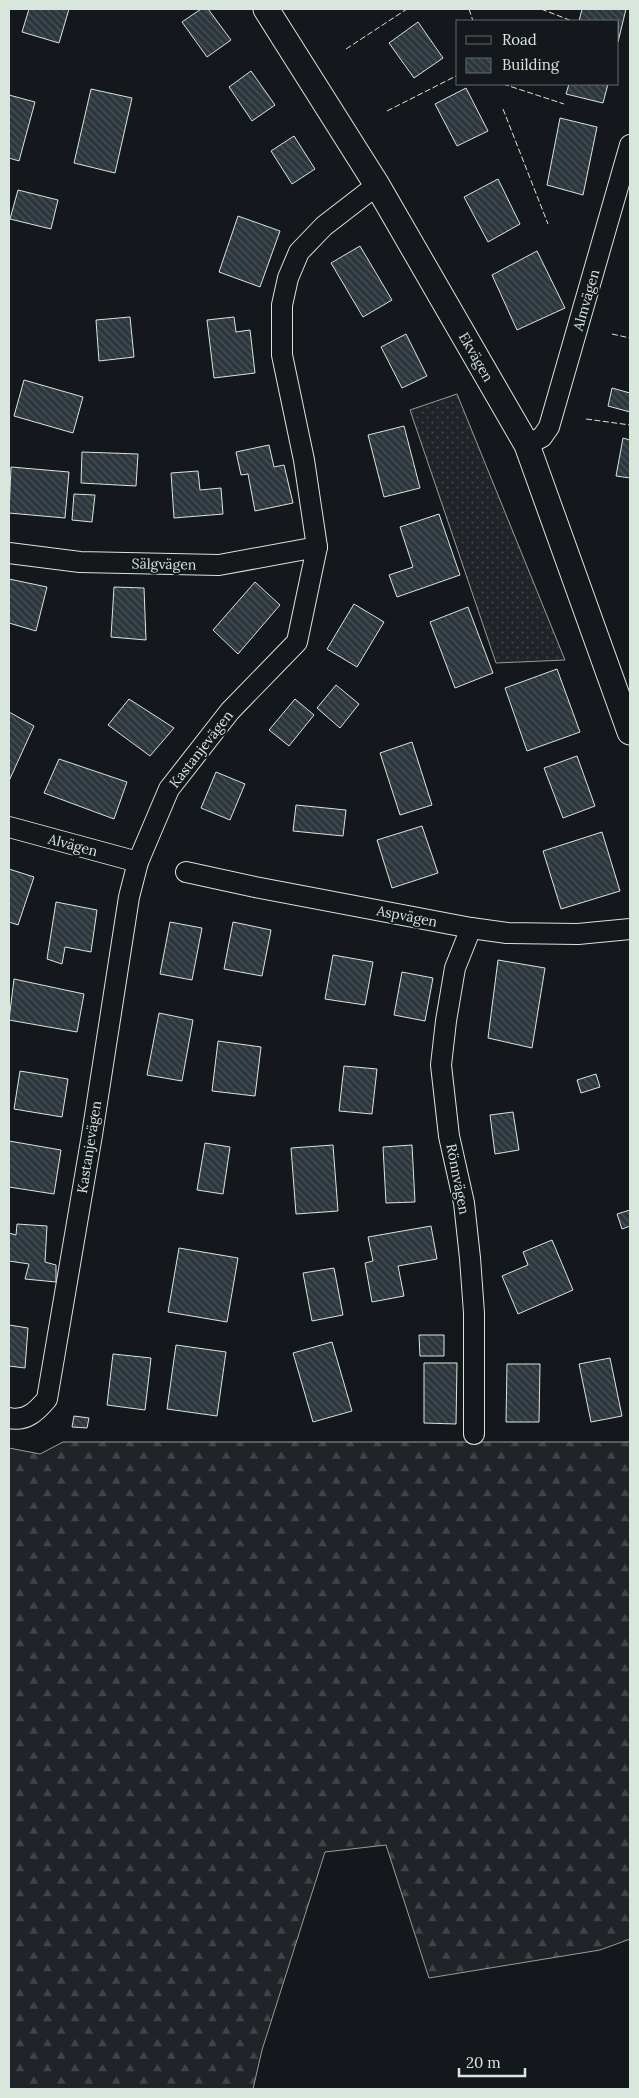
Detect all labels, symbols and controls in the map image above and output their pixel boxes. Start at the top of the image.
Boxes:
legend [456,20,619,85]
text: Road [502,30,537,49]
text: Building [502,55,560,74]
street label: Almvägen [568,267,603,334]
street label: Ekvägen [455,329,498,385]
street label: Sälgvägen [131,554,197,574]
street label: Kastanjevägen [165,706,237,791]
street label: Alvägen [45,830,100,860]
street label: Aspvägen [374,901,439,931]
street label: Kastanjevägen [73,1099,105,1195]
street label: Rönnvägen [442,1142,474,1216]
scale bar [459,2046,525,2078]
text: 20 m [466,2053,501,2072]

